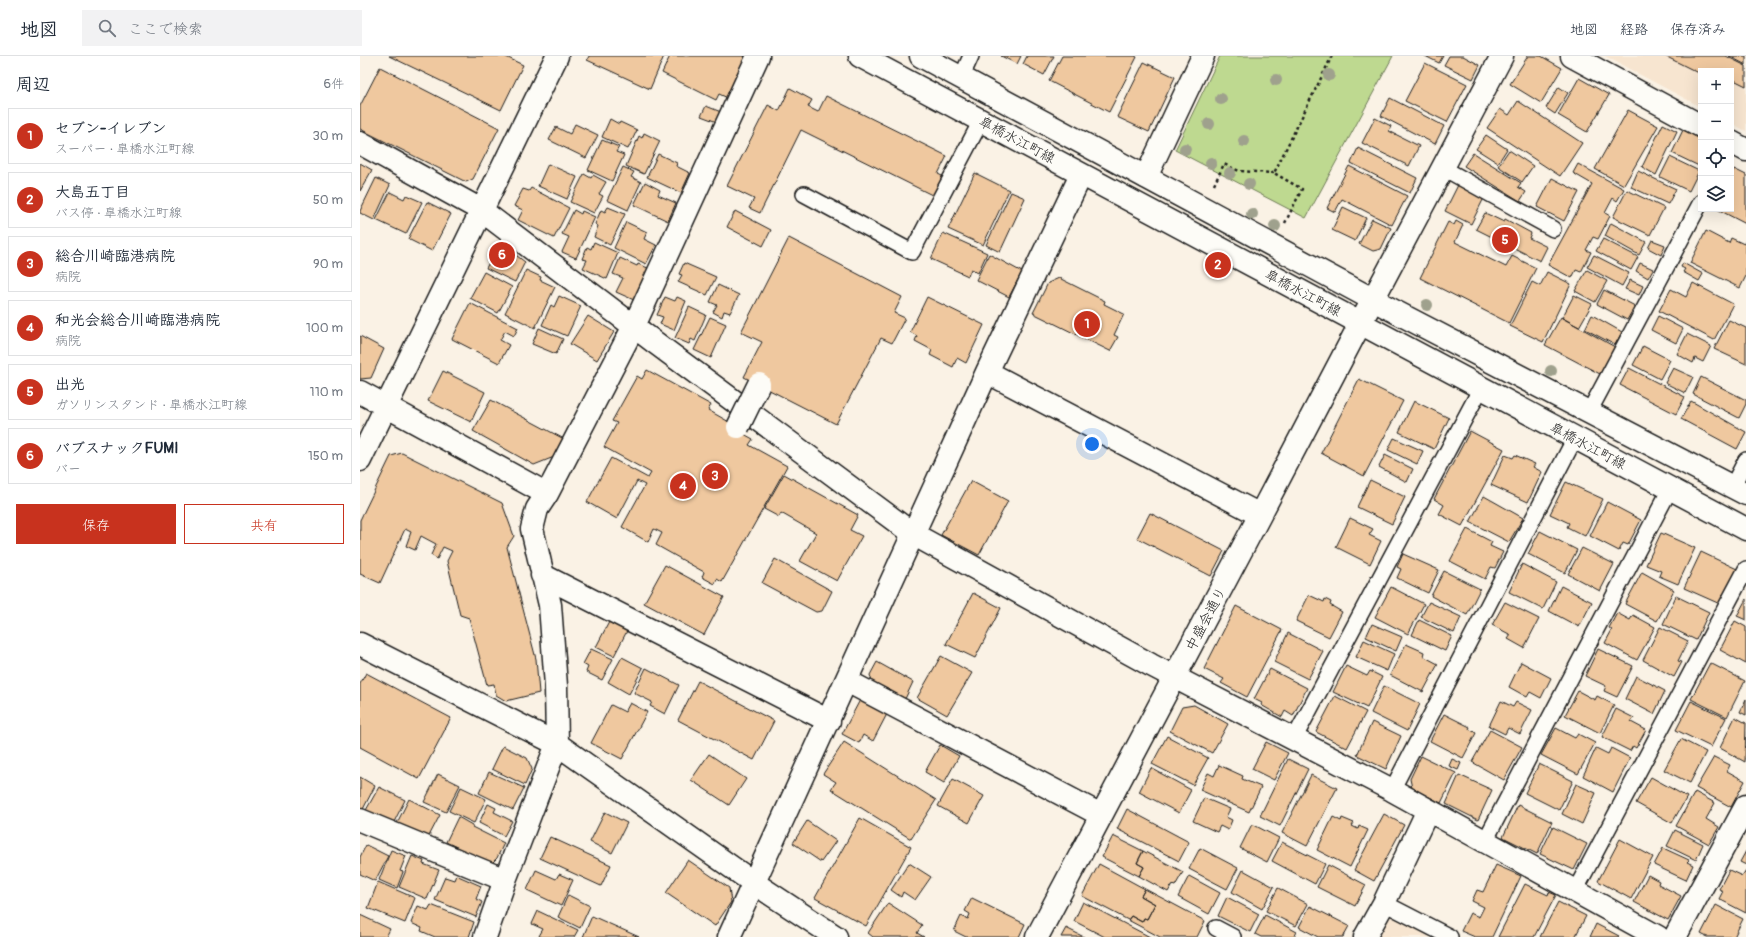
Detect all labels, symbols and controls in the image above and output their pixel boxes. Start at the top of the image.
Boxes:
search box [82,10,362,46]
icon: search [96,17,118,39]
text: 地図 [20,18,58,42]
text: ここで検索 [128,20,203,39]
text: 地図 [1570,21,1598,38]
text: 経路 [1620,21,1648,38]
text: 保存済み [1670,21,1726,38]
map controls [1698,68,1734,212]
button: + [1698,68,1734,104]
text: 周辺 [16,74,50,95]
text: 6件 [323,76,344,92]
button: − [1698,104,1734,140]
street label: 皐橋水江町線 [976,113,1058,167]
text: セブン-イレブン [55,119,166,138]
text: 1 [27,128,33,144]
text: 30 m [313,128,343,144]
button: locate [1698,140,1734,176]
text: スーパー · 皐橋水江町線 [55,141,194,157]
button: layers [1698,176,1734,212]
text: 大島五丁目 [55,183,130,202]
text: 2 [26,192,34,208]
text: 50 m [313,192,343,208]
text: バス停 · 皐橋水江町線 [55,205,182,221]
pin: 5 [1492,225,1518,255]
pin: 6 [489,240,515,270]
text: 総合川崎臨港病院 [55,247,175,266]
pin: 2 [1205,250,1231,280]
text: 3 [26,256,34,272]
text: 90 m [313,256,343,272]
street label: 皐橋水江町線 [1262,266,1344,320]
text: 病院 [55,269,81,285]
pin: 1 [1074,309,1100,339]
text: 和光会総合川崎臨港病院 [55,311,220,330]
text: 4 [26,320,34,336]
text: 100 m [306,320,343,336]
text: 病院 [55,333,81,349]
text: 出光 [55,375,85,394]
text: 5 [26,384,34,400]
text: 110 m [310,384,343,400]
text: ガソリンスタンド · 皐橋水江町線 [55,397,247,413]
street label: 皐橋水江町線 [1547,419,1629,473]
your location [1082,434,1102,454]
text: バブスナックFUMI [55,439,178,458]
text: 6 [26,448,34,464]
text: 150 m [308,448,343,464]
text: バー [55,461,81,477]
pin: 3 [702,461,728,491]
pin: 4 [670,471,696,501]
button: 保存 [16,504,176,544]
button: 共有 [184,504,344,544]
street label: 中盛会通り [1182,584,1230,654]

